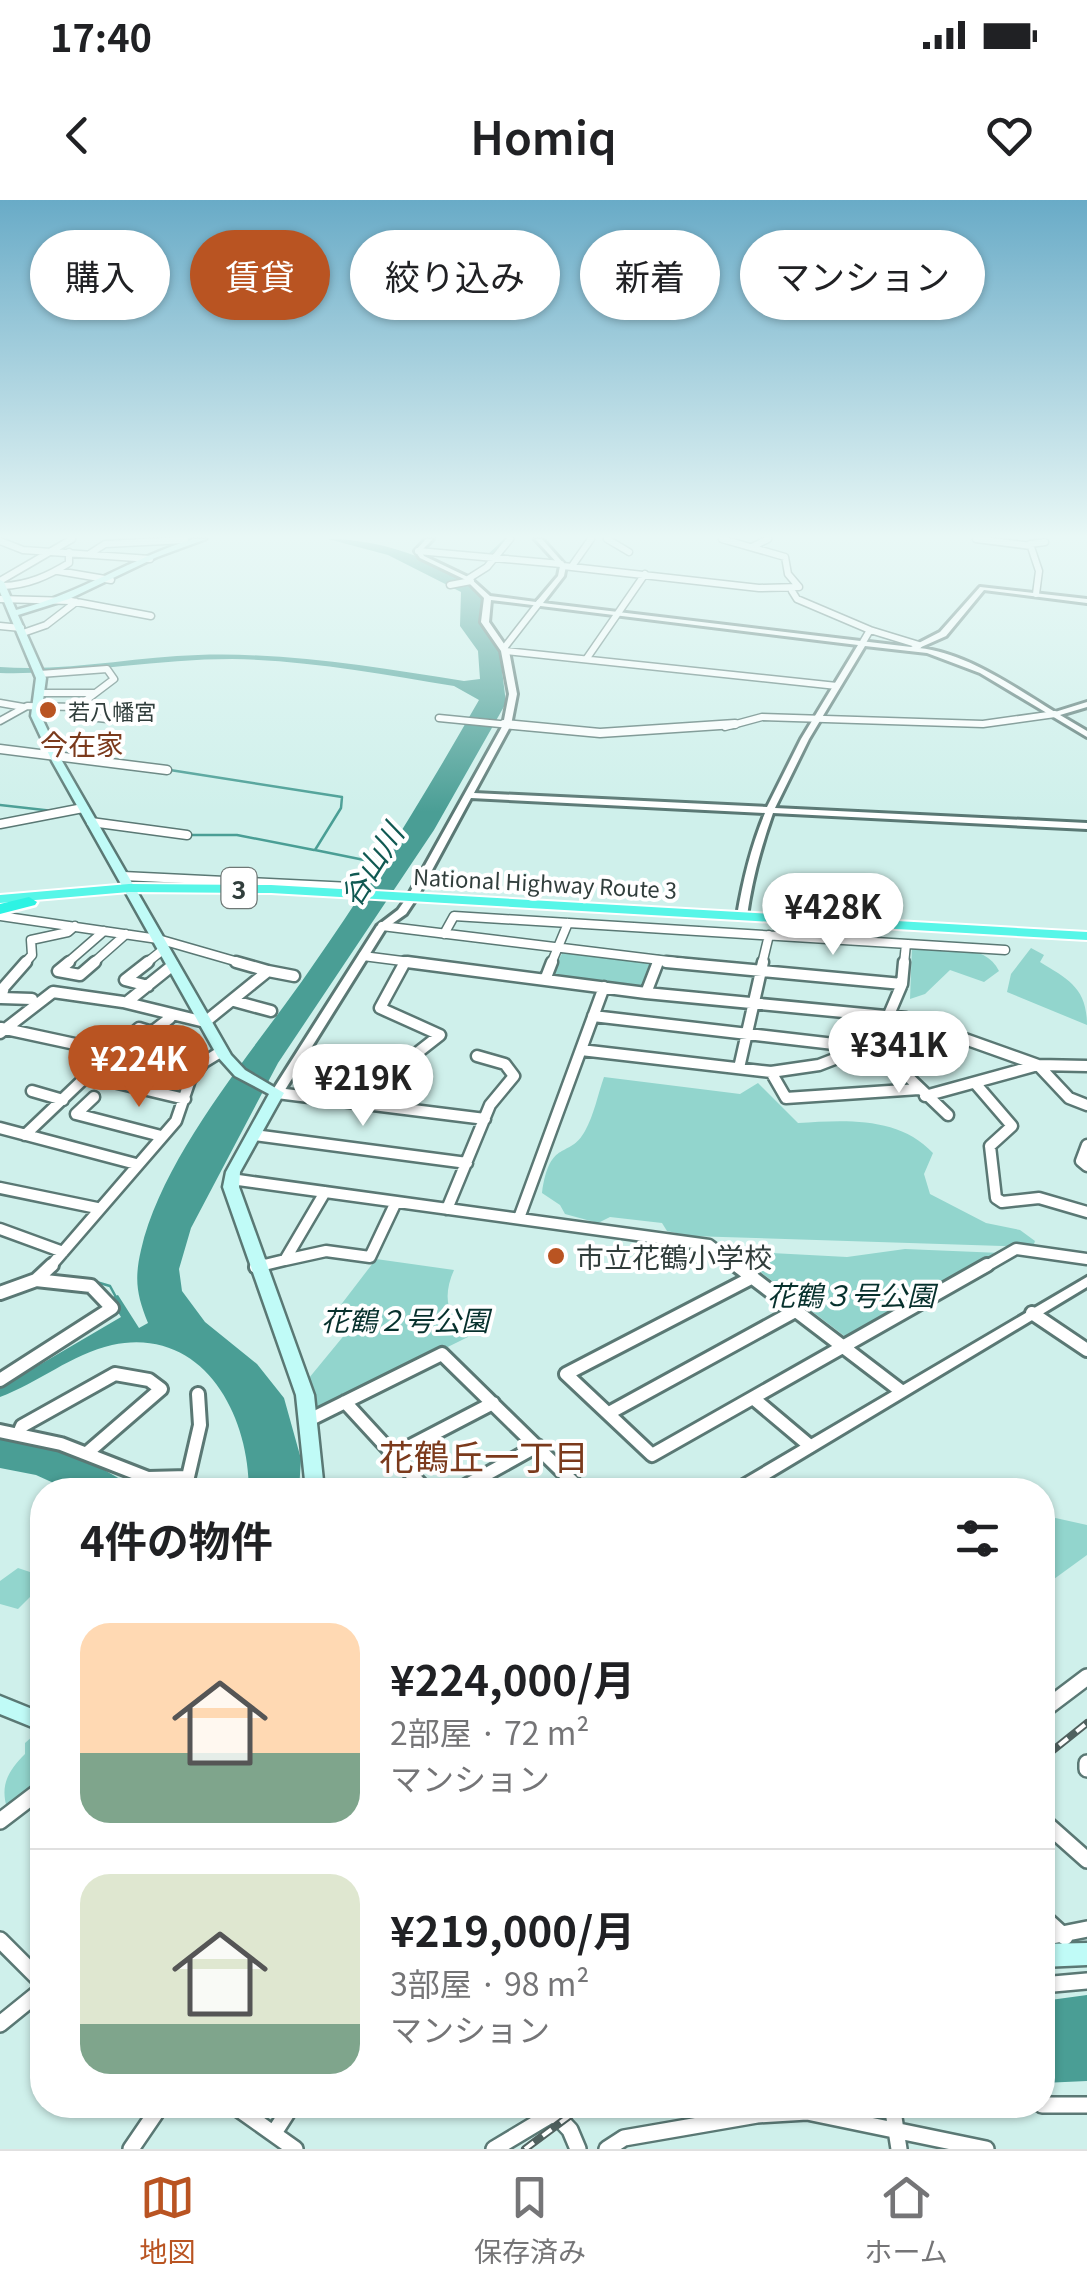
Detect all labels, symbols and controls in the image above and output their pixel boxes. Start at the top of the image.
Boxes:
text: 17:40 [50,8,152,63]
text: Homiq [470,103,617,168]
icon: back [50,108,105,163]
icon: heart [982,108,1037,163]
chip: 購入 [30,230,170,320]
chip: 賃貸 [190,230,330,320]
chip: 絞り込み [350,230,560,320]
chip: 新着 [580,230,720,320]
chip: マンション [740,230,985,320]
place label: 若八幡宮 [68,694,156,726]
marker: 若八幡宮 [37,699,59,721]
district label: 今在家 [40,723,124,763]
water label: 谷山川 [327,812,414,914]
street label: National Highway Route 3 [412,859,678,905]
road number: 3 [222,868,256,908]
pin: ¥428K [763,873,903,958]
text: ¥428K [784,882,882,928]
pin: ¥341K [829,1011,969,1096]
text: ¥341K [850,1020,948,1066]
pin: ¥224K [69,1025,209,1110]
text: ¥224K [90,1034,188,1080]
pin: ¥219K [293,1044,433,1129]
text: ¥219K [314,1053,412,1099]
place label: 市立花鶴小学校 [576,1236,772,1276]
marker: 市立花鶴小学校 [545,1245,567,1267]
park label: 花鶴３号公園 [767,1274,939,1314]
park label: 花鶴２号公園 [321,1299,493,1339]
district label: 花鶴丘一丁目 [379,1429,589,1480]
text: 4件の物件 [80,1508,273,1569]
icon: filters [950,1511,1005,1566]
text: ¥224,000/月 [390,1647,635,1708]
icon: home [160,1663,280,1783]
text: 2部屋 · 72 m² [390,1708,590,1754]
text: マンション [390,1754,550,1800]
text: ¥219,000/月 [390,1898,635,1959]
icon: home [160,1914,280,2034]
text: 3部屋 · 98 m² [390,1959,590,2005]
text: マンション [390,2005,550,2051]
tab: 地図 [139,2170,195,2270]
tab: 保存済み [474,2170,586,2270]
tab: ホーム [865,2170,948,2270]

